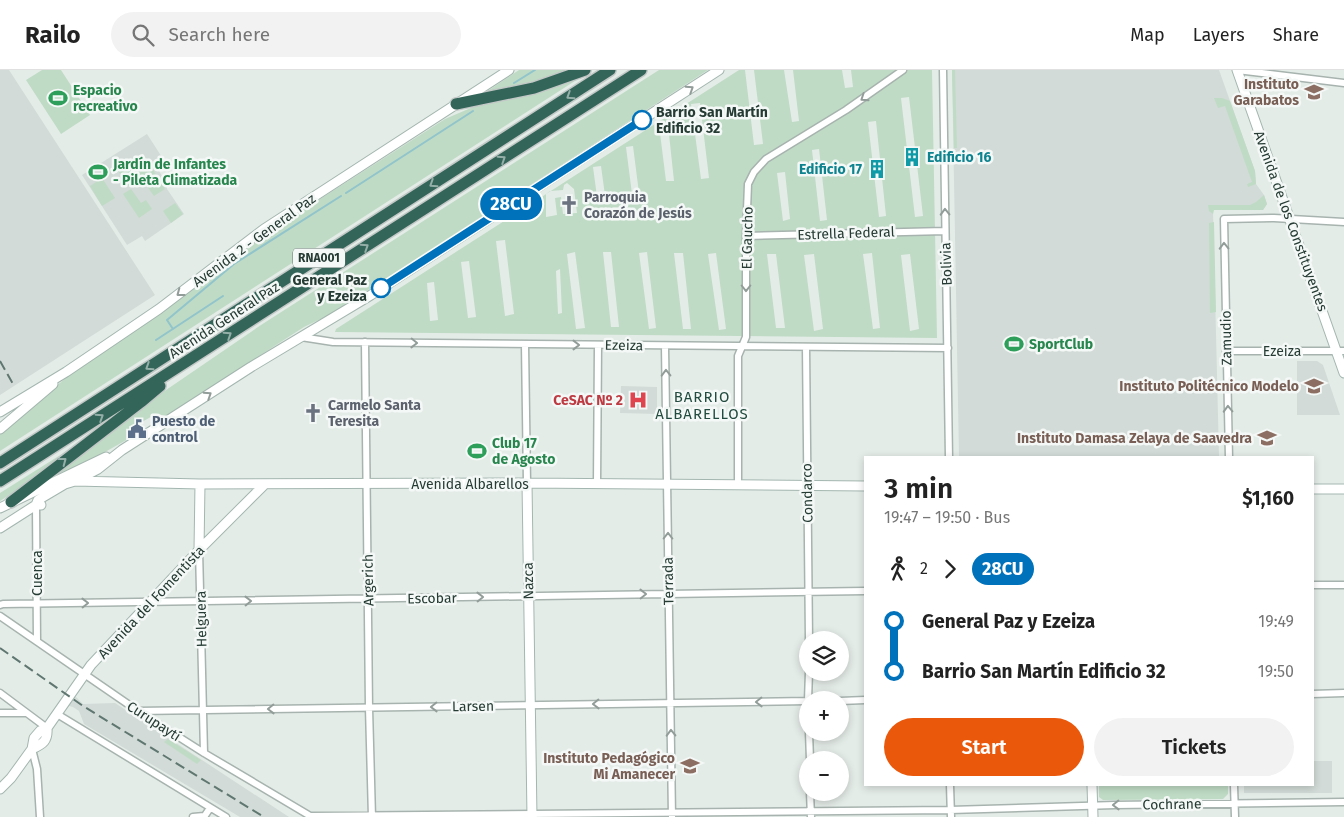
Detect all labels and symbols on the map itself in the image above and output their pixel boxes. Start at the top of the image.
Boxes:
place label: Instituto Garabatos [1234,76,1299,109]
school or university icon: Instituto Garabatos [1303,81,1325,103]
place label: Espacio recreativo [73,82,138,115]
one-way arrow [684,86,693,95]
sports icon: Espacio recreativo [47,87,69,109]
one-way arrow [566,90,575,100]
one-way arrow [860,92,869,102]
place label: Barrio San Martín Edificio 32 [656,104,768,137]
marker: Barrio San Martín Edificio 32 [632,110,652,130]
street label: Avenida de los Constituyentes [1250,129,1331,314]
building icon: Edificio 16 [901,146,923,168]
place label: Edificio 16 [927,149,991,166]
place label: Jardín de Infantes - Pileta Climatizada [112,156,238,189]
one-way arrow [496,156,505,166]
building icon: Edificio 17 [866,158,888,180]
sports icon: Jardín de Infantes - Pileta Climatizada [87,161,109,183]
place label: Edificio 17 [799,161,862,178]
one-way arrow [429,178,438,188]
line badge: 28CU [476,188,546,220]
place label: Parroquia Corazón de Jesús [584,189,692,222]
street label: Avenida 2 - General Paz [189,190,319,291]
church icon: Parroquia Corazón de Jesús [558,194,580,216]
street label: El Gaucho [738,206,757,270]
one-way arrow [940,207,950,215]
street label: Estrella Federal [797,223,895,244]
street label: Bolivia [937,242,956,286]
one-way arrow [1219,242,1229,250]
one-way arrow [359,244,369,253]
road number: RNA001 [293,248,345,268]
place label: General Paz y Ezeiza [293,272,368,305]
street label: Avenida General Paz [166,278,283,362]
marker: General Paz y Ezeiza [371,278,391,298]
one-way arrow [741,284,751,292]
one-way arrow [176,287,186,296]
street label: Zamudio [1218,310,1235,366]
one-way arrow [223,332,232,341]
sports icon: SportClub [1003,333,1025,355]
place label: SportClub [1029,336,1093,353]
street label: Ezeiza [605,337,643,354]
one-way arrow [410,338,418,348]
one-way arrow [573,340,581,350]
street label: Ezeiza [1263,343,1301,360]
one-way arrow [145,361,155,370]
one-way arrow [661,369,671,377]
school or university icon: Instituto Politécnico Modelo [1303,375,1325,397]
place label: Instituto Politécnico Modelo [1119,378,1299,395]
district label: BARRIO ALBARELLOS [655,388,749,423]
hospital icon: CeSAC Nº 2 [627,389,649,411]
one-way arrow [202,392,211,402]
place label: CeSAC Nº 2 [553,392,623,409]
place label: Carmelo Santa Teresita [328,397,421,430]
church icon: Carmelo Santa Teresita [302,402,324,424]
one-way arrow [1223,405,1233,412]
place label: Puesto de control [152,413,216,446]
one-way arrow [95,414,104,424]
public building icon: Puesto de control [126,418,148,440]
school or university icon: Instituto Damasa Zelaya de Saavedra [1256,427,1278,449]
place label: Instituto Damasa Zelaya de Saavedra [1017,430,1252,447]
place label: Club 17 de Agosto [492,435,555,468]
sports icon: Club 17 de Agosto [466,440,488,462]
one-way arrow [57,459,66,467]
street label: Condarco [798,463,817,523]
street label: Avenida Albarellos [411,476,529,493]
one-way arrow [663,532,673,540]
street label: Avenida del Fomentista [94,542,208,662]
street label: Cuenca [29,550,46,596]
street label: Argerich [360,554,377,606]
street label: Terrada [660,557,677,605]
street label: Nazca [520,562,537,600]
one-way arrow [640,589,647,599]
street label: Helguera [193,590,210,647]
street label: Escobar [407,590,458,607]
one-way arrow [477,592,485,602]
one-way arrow [244,595,252,606]
one-way arrow [82,598,90,608]
one-way arrow [755,697,762,707]
street label: Curupaytí [124,698,184,745]
street label: Larsen [452,698,494,715]
one-way arrow [592,699,600,709]
one-way arrow [430,702,438,712]
one-way arrow [267,704,275,714]
one-way arrow [666,729,676,737]
place label: Instituto Pedagógico Mi Amanecer [543,750,675,783]
school or university icon: Instituto Pedagógico Mi Amanecer [679,755,701,777]
street label: Cochrane [1142,795,1202,814]
one-way arrow [1112,800,1120,810]

